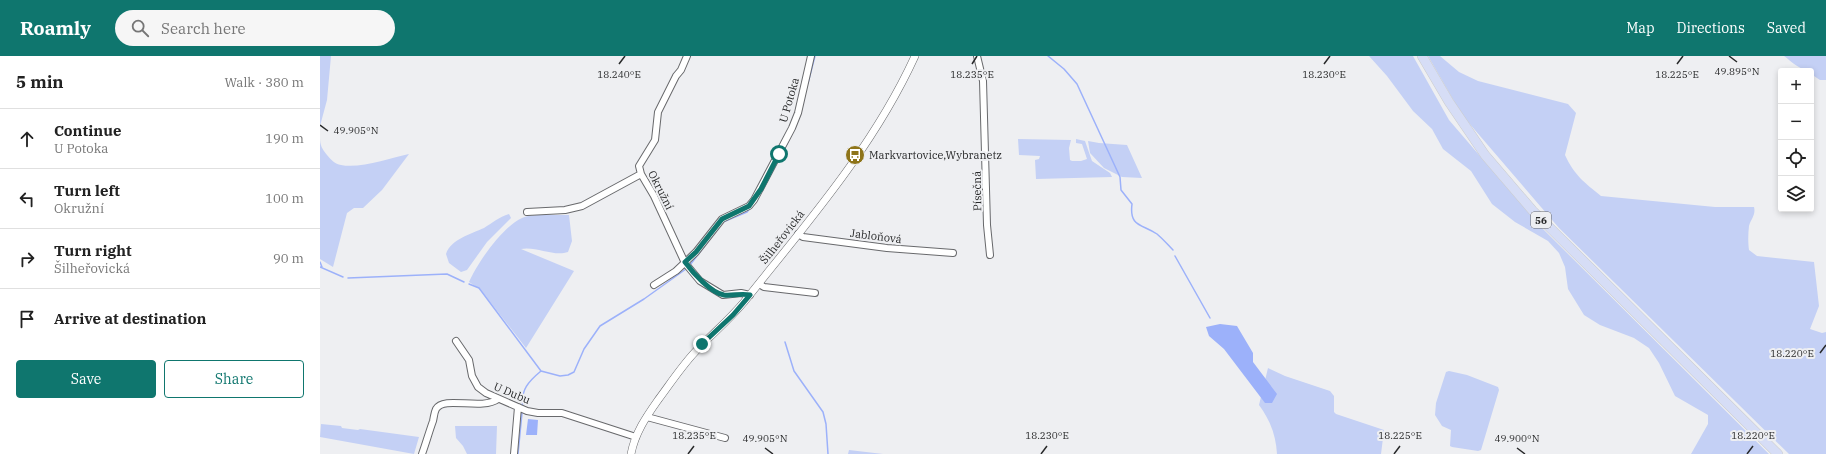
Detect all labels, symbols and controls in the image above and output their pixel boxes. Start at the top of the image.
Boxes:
search box [115,10,395,46]
text: Roamly [20,16,91,40]
icon: search [129,17,151,39]
text: Search here [161,19,246,38]
text: Map [1626,19,1655,37]
text: Directions [1677,19,1745,37]
text: Saved [1767,19,1806,37]
text: 49.895°N [1714,65,1760,78]
text: 18.240°E [597,68,641,81]
text: 18.235°E [950,68,994,81]
text: 18.230°E [1302,68,1346,81]
text: 18.225°E [1655,68,1699,81]
map controls [1778,68,1814,212]
button: + [1778,68,1814,104]
text: 5 min [16,71,64,93]
text: Walk · 380 m [225,74,304,91]
street label: U Potoka [776,76,802,124]
button: − [1778,104,1814,140]
text: Continue [54,121,121,140]
text: 49.905°N [333,124,379,137]
icon: ahead [16,128,38,150]
text: 190 m [265,130,304,147]
text: U Potoka [54,140,108,157]
button: locate [1778,140,1814,176]
bus stop icon: Markvartovice,Wybranetz [844,144,866,166]
route start [770,145,788,163]
place label: Markvartovice,Wybranetz [869,148,1002,162]
street label: Okružní [645,168,677,212]
street label: Písečná [970,171,984,211]
button: layers [1778,176,1814,212]
text: Turn left [54,181,120,200]
icon: left [16,188,38,210]
text: 100 m [265,190,304,207]
text: Okružní [54,200,104,217]
street label: Šilheřovická [757,207,807,267]
road number: 56 [1531,212,1551,228]
street label: Jabloňová [849,226,903,246]
text: Turn right [54,241,132,260]
icon: right [16,248,38,270]
text: 90 m [273,250,304,267]
text: Šilheřovická [54,260,130,277]
icon: arrive [16,308,38,330]
text: Arrive at destination [54,309,206,328]
route end [693,335,711,353]
text: 18.220°E [1770,347,1814,360]
button: Save [16,360,156,398]
button: Share [164,360,304,398]
street label: U Dubu [491,379,533,407]
text: 18.235°E [672,429,716,442]
text: 18.230°E [1025,429,1069,442]
text: 18.225°E [1378,429,1422,442]
text: 18.220°E [1731,429,1775,442]
text: 49.905°N [742,432,788,445]
text: 49.900°N [1494,432,1540,445]

